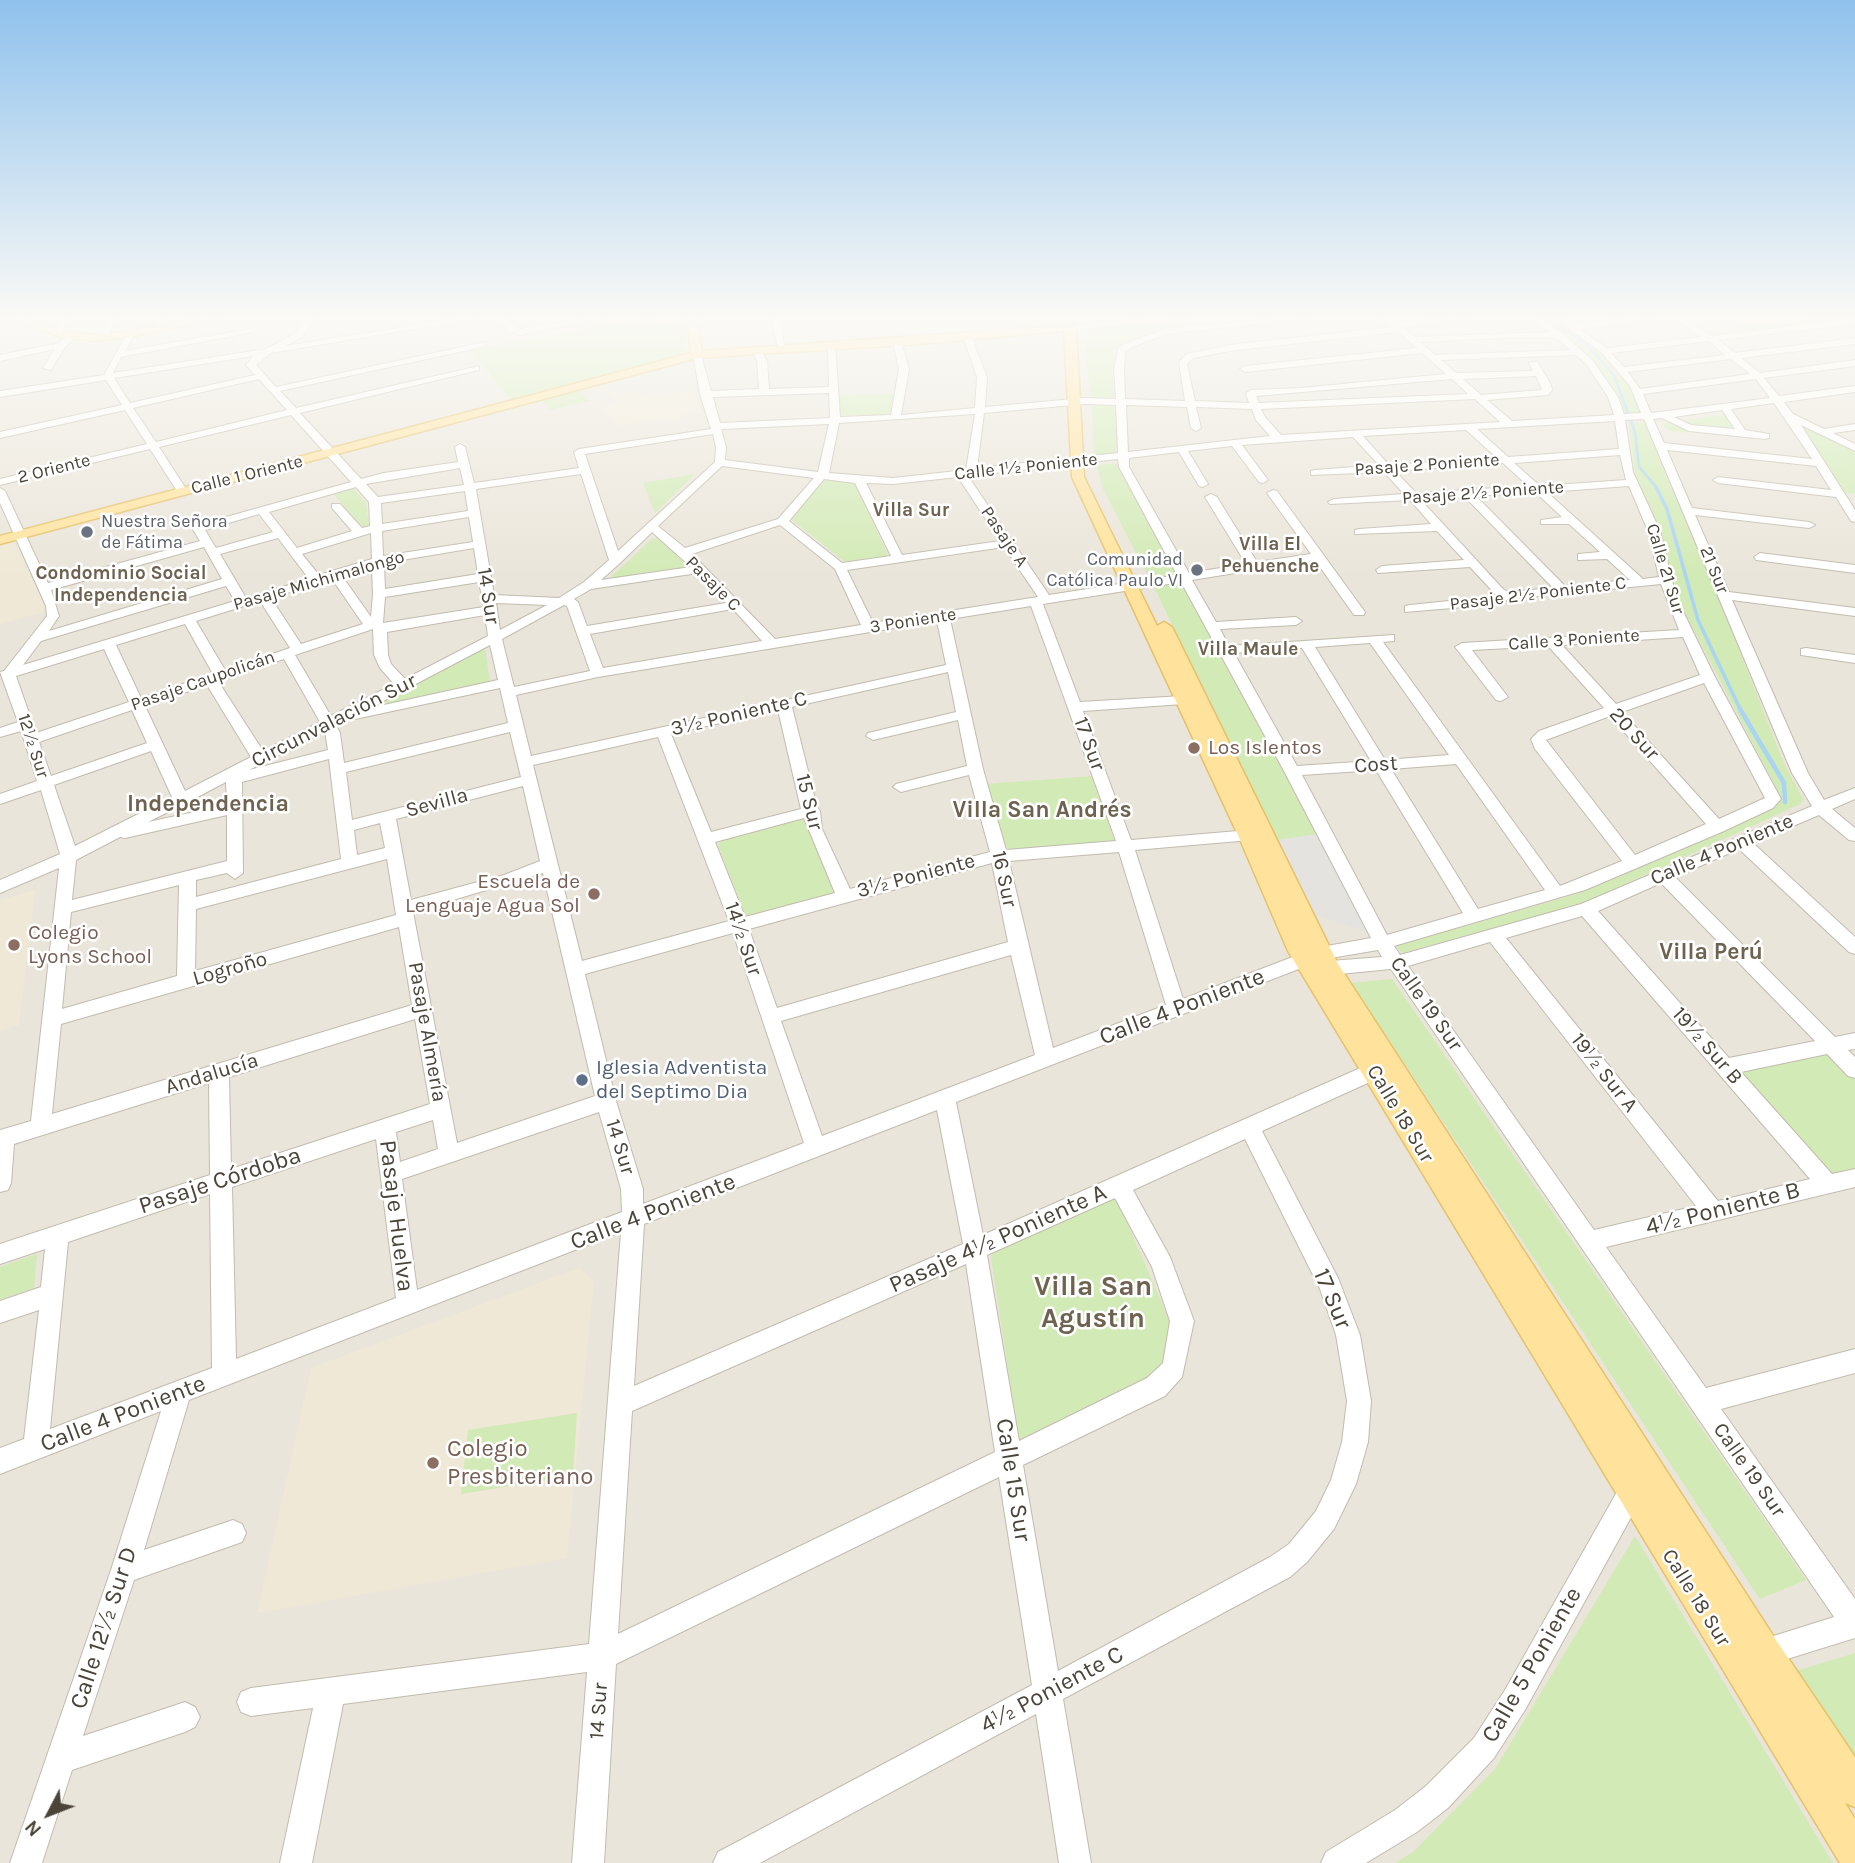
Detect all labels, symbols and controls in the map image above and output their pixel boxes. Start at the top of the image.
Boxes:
street label: Calle 1½ Poniente [953,449,1099,485]
street label: Pasaje 2 Poniente [1354,449,1500,481]
street label: 2 Oriente [15,450,93,488]
street label: Calle 1 Oriente [189,451,305,499]
street label: Pasaje 2½ Poniente [1401,477,1565,509]
district label: Villa Sur [873,500,949,522]
street label: Pasaje A [976,502,1032,572]
place label: Nuestra Señora de Fátima [101,511,228,554]
street label: Calle 21 Sur [1641,521,1689,617]
marker: Nuestra Señora de Fátima [79,524,95,540]
district label: Villa El Pehuenche [1221,534,1319,578]
street label: 21 Sur [1695,543,1733,597]
street label: Pasaje Michimalongo [231,546,407,616]
place label: Comunidad Católica Paulo VI [1046,549,1183,592]
street label: Pasaje C [681,552,745,616]
marker: Comunidad Católica Paulo VI [1189,562,1205,578]
district label: Condominio Social Independencia [36,563,206,607]
street label: 14 Sur [471,566,505,626]
street label: Pasaje 2½ Poniente C [1449,572,1627,616]
street label: 3 Poniente [868,604,958,638]
street label: Calle 3 Poniente [1508,625,1640,655]
district label: Villa Maule [1198,639,1298,661]
street label: Pasaje Caupolicán [128,646,278,716]
street label: Circunvalación Sur [247,669,421,773]
street label: 3½ Poniente C [668,686,810,742]
street label: 20 Sur [1604,702,1664,766]
street label: 12½ Sur [13,711,53,781]
street label: 17 Sur [1068,714,1110,774]
place label: Los Islentos [1208,735,1322,761]
marker: Los Islentos [1186,740,1202,756]
street label: Cost [1354,751,1398,779]
street label: 15 Sur [790,771,828,833]
street label: Sevilla [403,783,471,823]
district label: Independencia [127,790,289,818]
district label: Villa San Andrés [952,796,1132,824]
street label: Calle 4 Poniente [1647,809,1797,891]
street label: 3½ Poniente [854,848,978,904]
street label: 16 Sur [986,849,1022,909]
place label: Escuela de Lenguaje Agua Sol [405,869,580,919]
marker: Escuela de Lenguaje Agua Sol [586,886,602,902]
street label: 14½ Sur [719,899,767,979]
place label: Colegio Lyons School [28,920,152,970]
marker: Colegio Lyons School [6,937,22,953]
district label: Villa Perú [1659,938,1763,966]
street label: Logroño [190,946,270,992]
street label: Calle 19 Sur [1384,952,1468,1056]
street label: Pasaje Almería [402,960,452,1104]
street label: Calle 4 Poniente [1095,962,1269,1052]
street label: 19½ Sur B [1666,1002,1748,1090]
street label: 19½ Sur A [1565,1028,1643,1118]
street label: Andalucía [162,1048,262,1100]
place label: Iglesia Adventista del Septimo Dia [596,1055,767,1105]
street label: Calle 18 Sur [1361,1060,1439,1168]
marker: Iglesia Adventista del Septimo Dia [574,1072,590,1088]
street label: 14 Sur [600,1116,640,1178]
street label: Pasaje Huelva [372,1138,420,1294]
street label: Pasaje Córdoba [135,1141,305,1221]
street label: Calle 4 Poniente [566,1167,740,1257]
street label: 4½ Poniente B [1643,1176,1803,1242]
street label: Pasaje 4½ Poniente A [885,1178,1111,1300]
street label: 17 Sur [1307,1265,1357,1333]
district label: Villa San Agustín [1034,1270,1152,1336]
street label: Calle 4 Poniente [36,1369,210,1459]
street label: Calle 15 Sur [989,1416,1037,1544]
street label: Calle 19 Sur [1707,1418,1791,1522]
place label: Colegio Presbiteriano [447,1435,593,1491]
marker: Colegio Presbiteriano [425,1455,441,1471]
street label: Calle 12½ Sur D [64,1543,144,1713]
street label: Calle 18 Sur [1656,1545,1736,1651]
street label: Calle 5 Poniente [1476,1582,1588,1748]
street label: 4½ Poniente C [975,1640,1129,1740]
street label: 14 Sur [584,1682,614,1740]
north arrow [14,1779,84,1849]
text: N [21,1816,46,1840]

